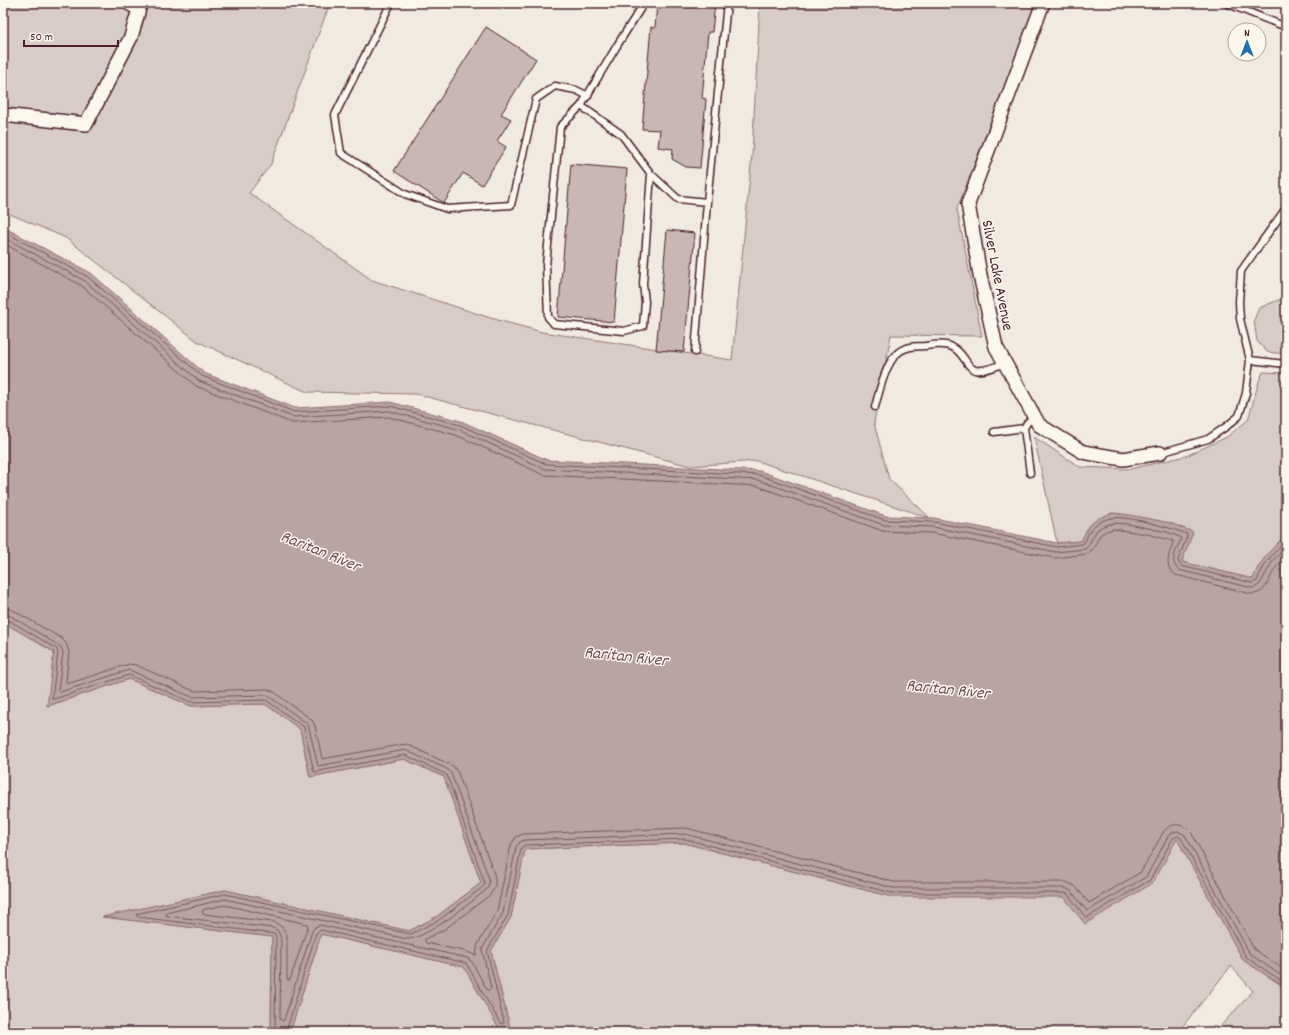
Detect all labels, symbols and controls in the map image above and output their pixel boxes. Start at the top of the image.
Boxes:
scale bar [24,22,118,48]
north arrow [1227,22,1267,62]
text: N [1244,26,1250,42]
text: 50 m [30,29,53,46]
street label: Silver Lake Avenue [975,218,1019,333]
water label: Raritan River [276,526,365,580]
water label: Raritan River [583,642,670,674]
water label: Raritan River [905,675,992,707]

